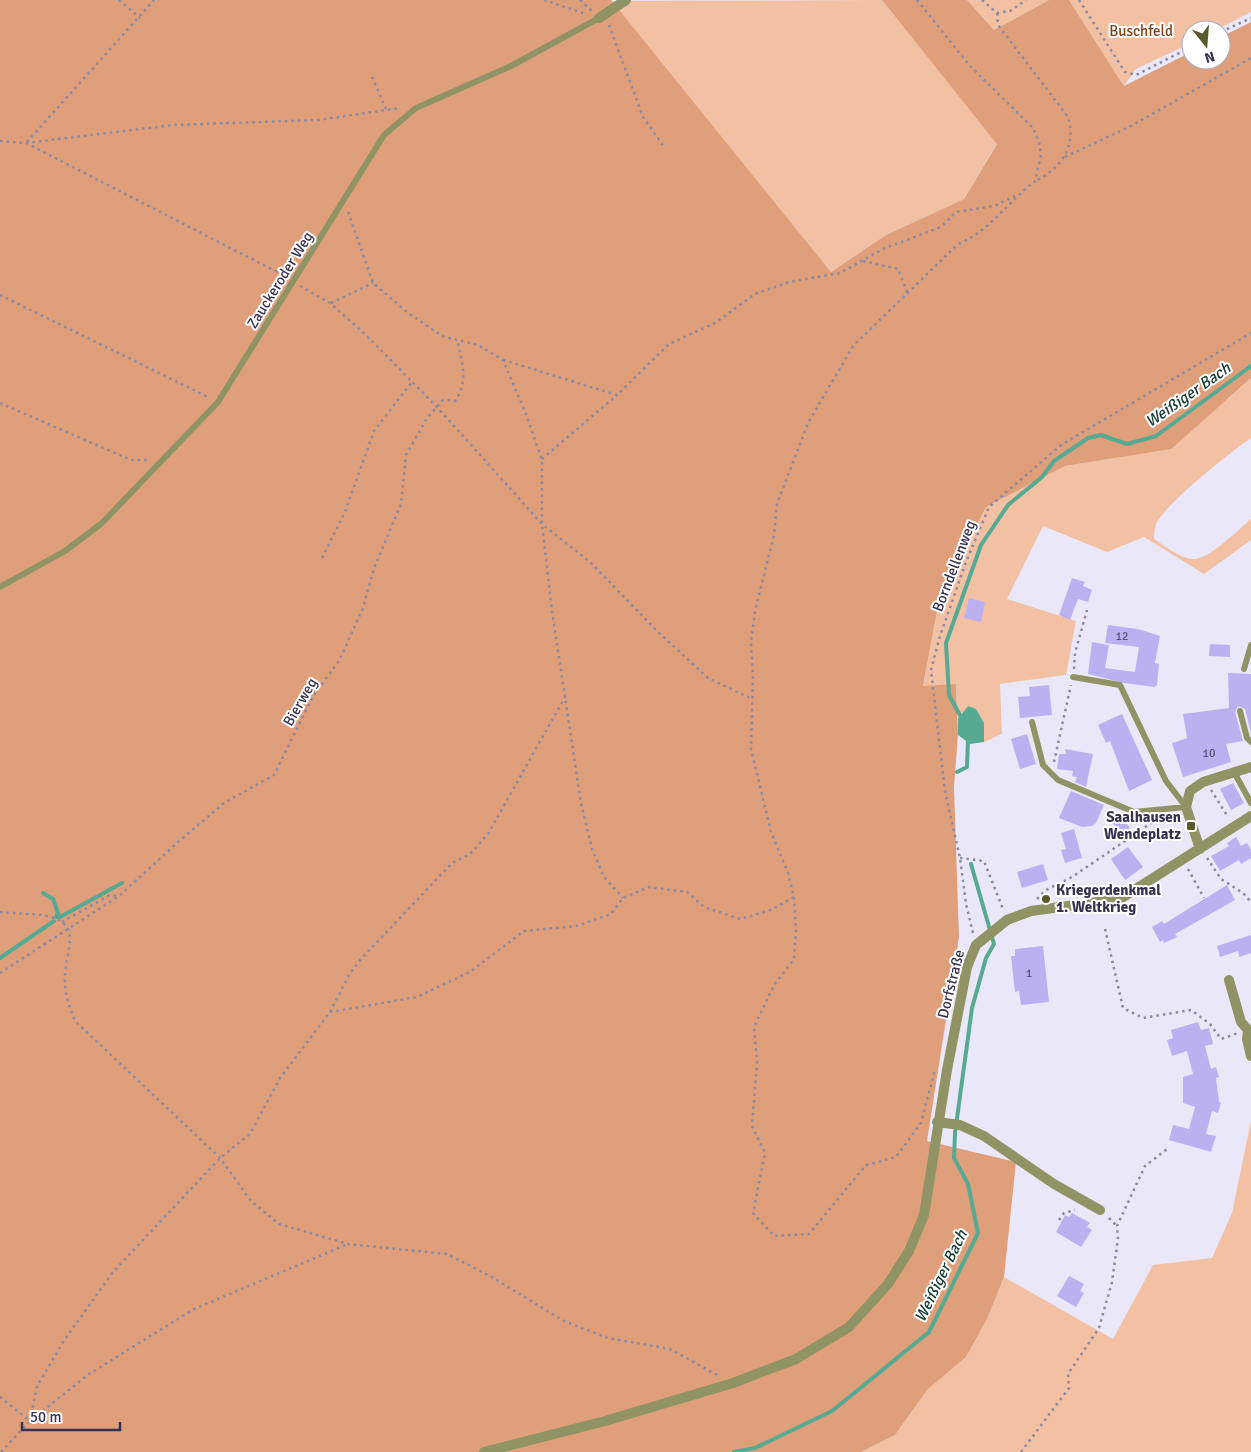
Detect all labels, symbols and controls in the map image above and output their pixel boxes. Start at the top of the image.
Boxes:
north arrow [1181,20,1231,70]
park label: Buschfeld [1109,22,1173,40]
text: N [1203,47,1217,67]
street label: Zauckeroder Weg [243,228,317,332]
water label: Weißiger Bach [1142,358,1236,432]
street label: Borndellenweg [928,518,980,614]
house number: 12 [1116,629,1128,644]
street label: Bierweg [279,675,321,729]
house number: 10 [1203,746,1215,761]
place label: Saalhausen Wendeplatz [1104,808,1181,843]
marker: Saalhausen Wendeplatz [1185,820,1197,832]
place label: Kriegerdenkmal 1. Weltkrieg [1056,881,1161,916]
marker: Kriegerdenkmal 1. Weltkrieg [1040,893,1052,905]
street label: Dorfstraße [934,948,968,1020]
house number: 1 [1026,966,1032,981]
water label: Weißiger Bach [910,1226,972,1325]
scale bar [22,1400,120,1432]
text: 50 m [30,1408,61,1426]

